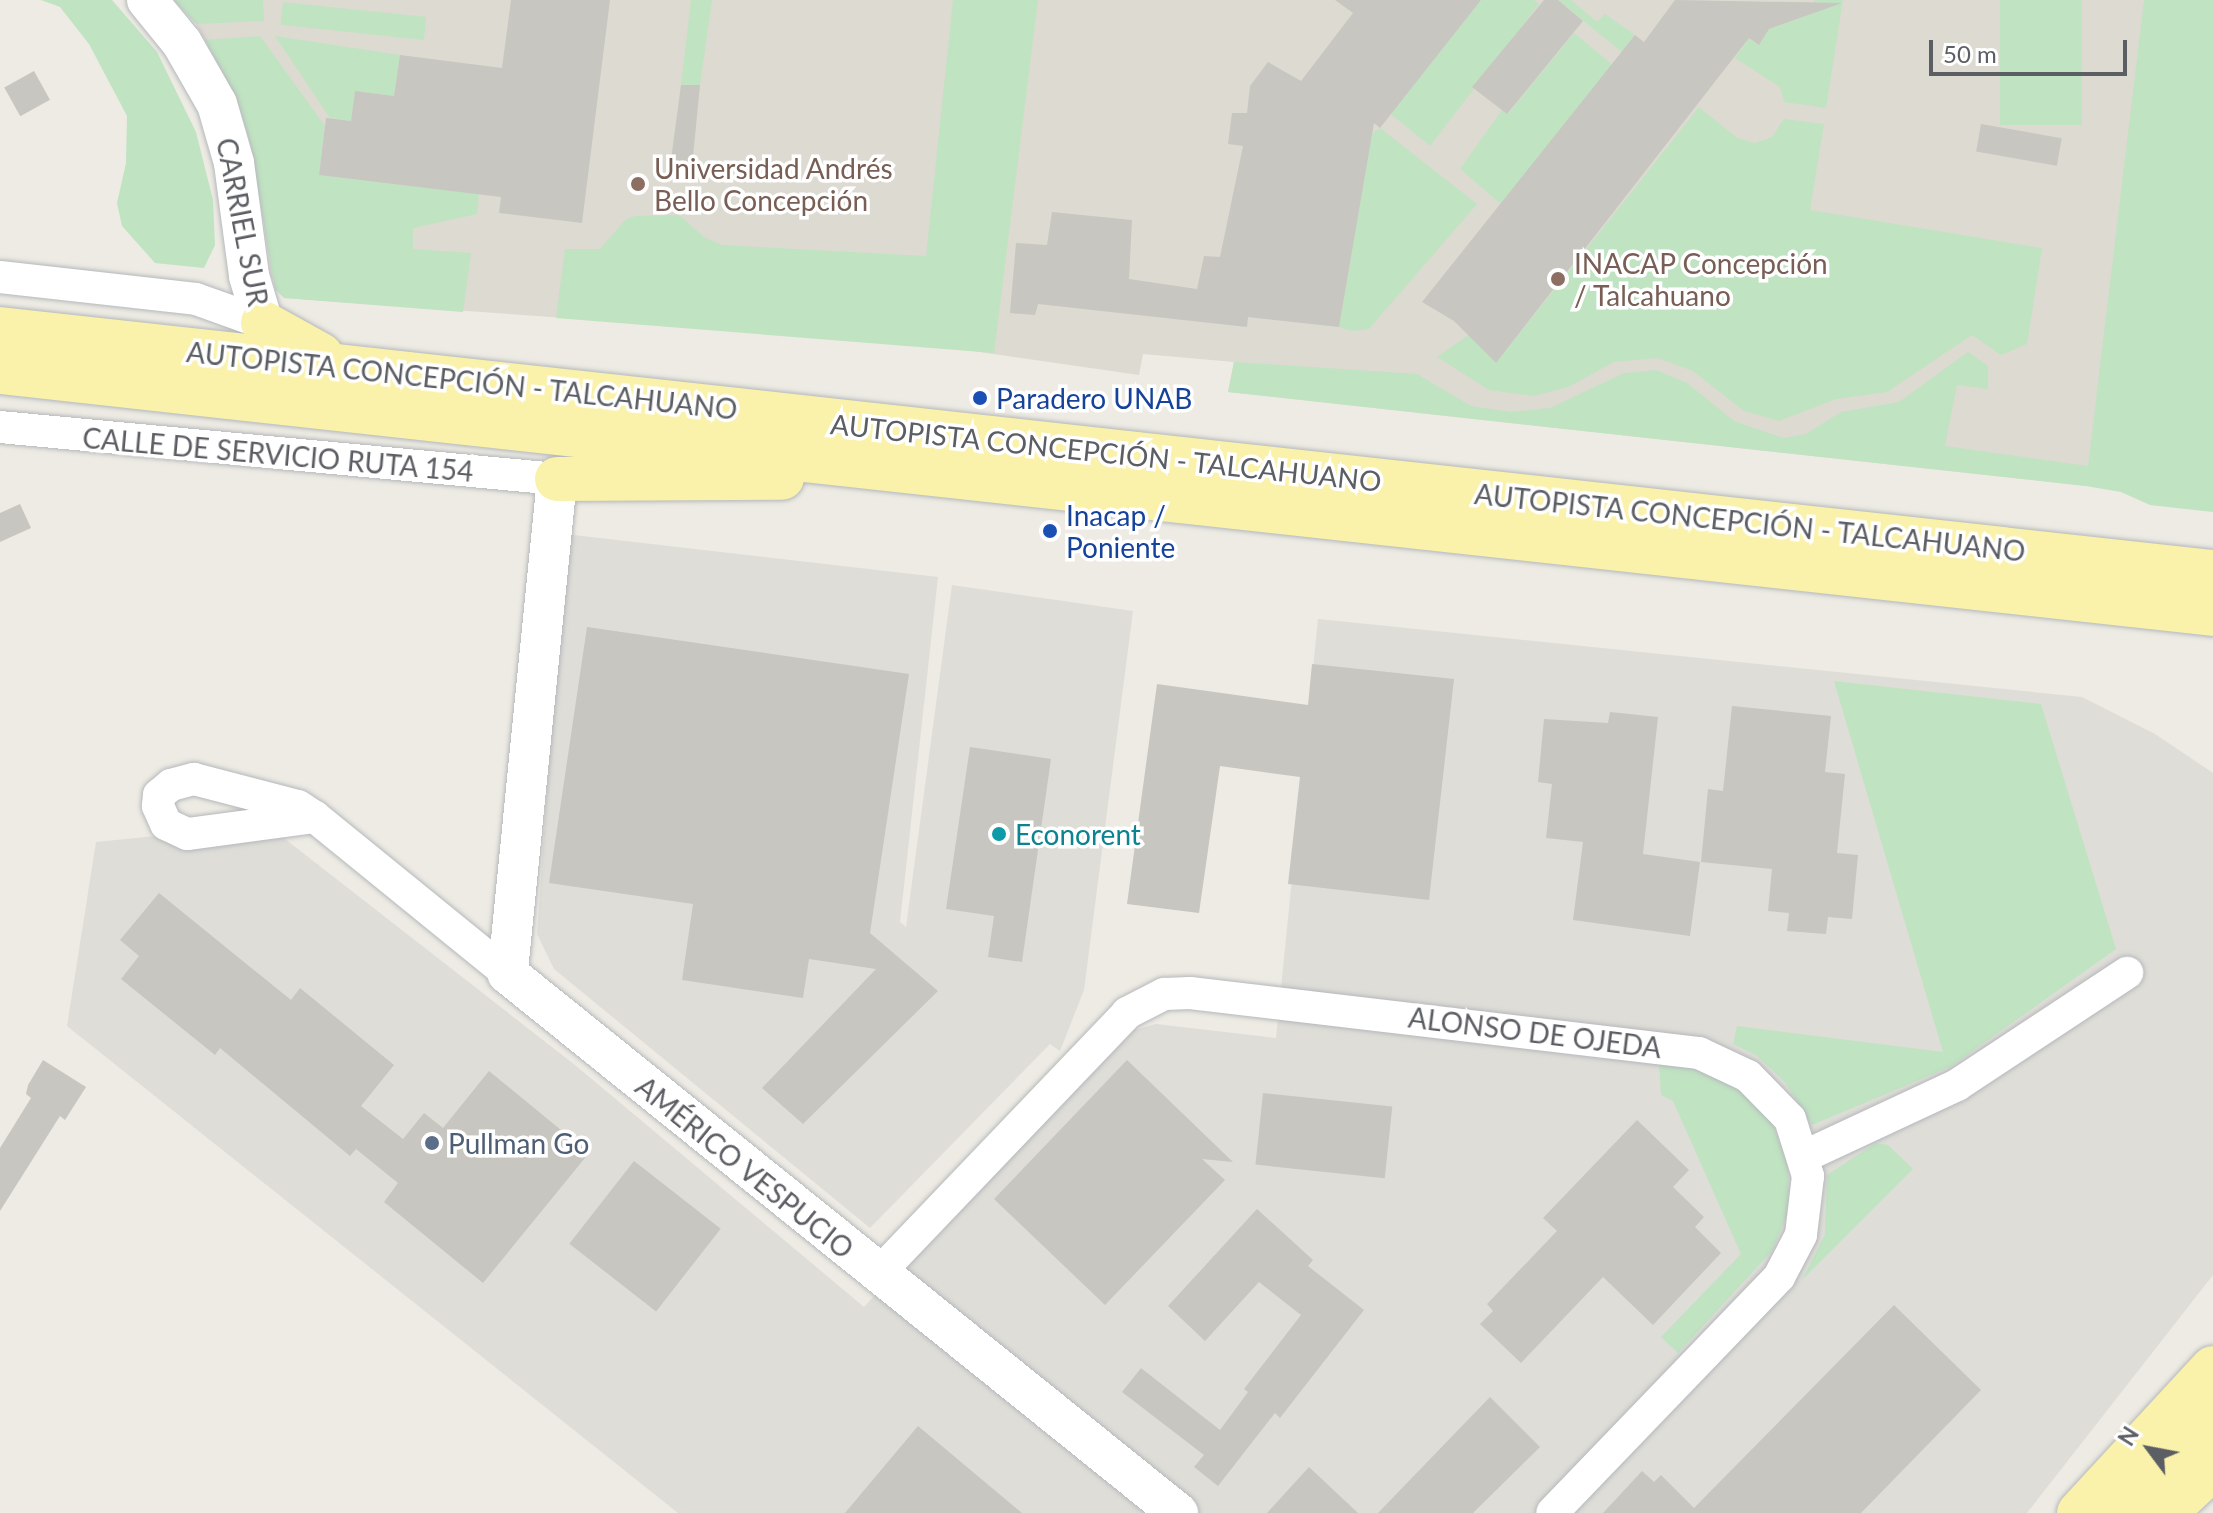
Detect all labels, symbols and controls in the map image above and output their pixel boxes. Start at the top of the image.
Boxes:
scale bar [1933,24,2131,74]
text: 50 m [1943,39,1997,68]
street label: CARRIEL SUR [210,135,276,309]
place label: Universidad Andrés Bello Concepción [654,151,893,217]
marker: Universidad Andrés Bello Concepción [629,175,647,193]
place label: INACAP Concepción / Talcahuano [1574,246,1828,312]
marker: INACAP Concepción / Talcahuano [1549,270,1567,288]
street label: AUTOPISTA CONCEPCIÓN - TALCAHUANO [184,334,740,426]
place label: Paradero UNAB [996,381,1192,415]
marker: Paradero UNAB [971,389,989,407]
street label: AUTOPISTA CONCEPCIÓN - TALCAHUANO [828,406,1384,498]
street label: CALLE DE SERVICIO RUTA 154 [81,420,475,488]
street label: AUTOPISTA CONCEPCIÓN - TALCAHUANO [1472,476,2028,568]
place label: Inacap / Poniente [1066,498,1175,564]
marker: Inacap / Poniente [1041,522,1059,540]
place label: Econorent [1015,817,1141,851]
marker: Econorent [990,825,1008,843]
street label: ALONSO DE OJEDA [1407,1000,1663,1064]
street label: AMÉRICO VESPUCIO [629,1069,861,1265]
place label: Pullman Go [448,1126,589,1160]
marker: Pullman Go [423,1134,441,1152]
north arrow [2109,1409,2189,1489]
text: N [2112,1422,2144,1450]

